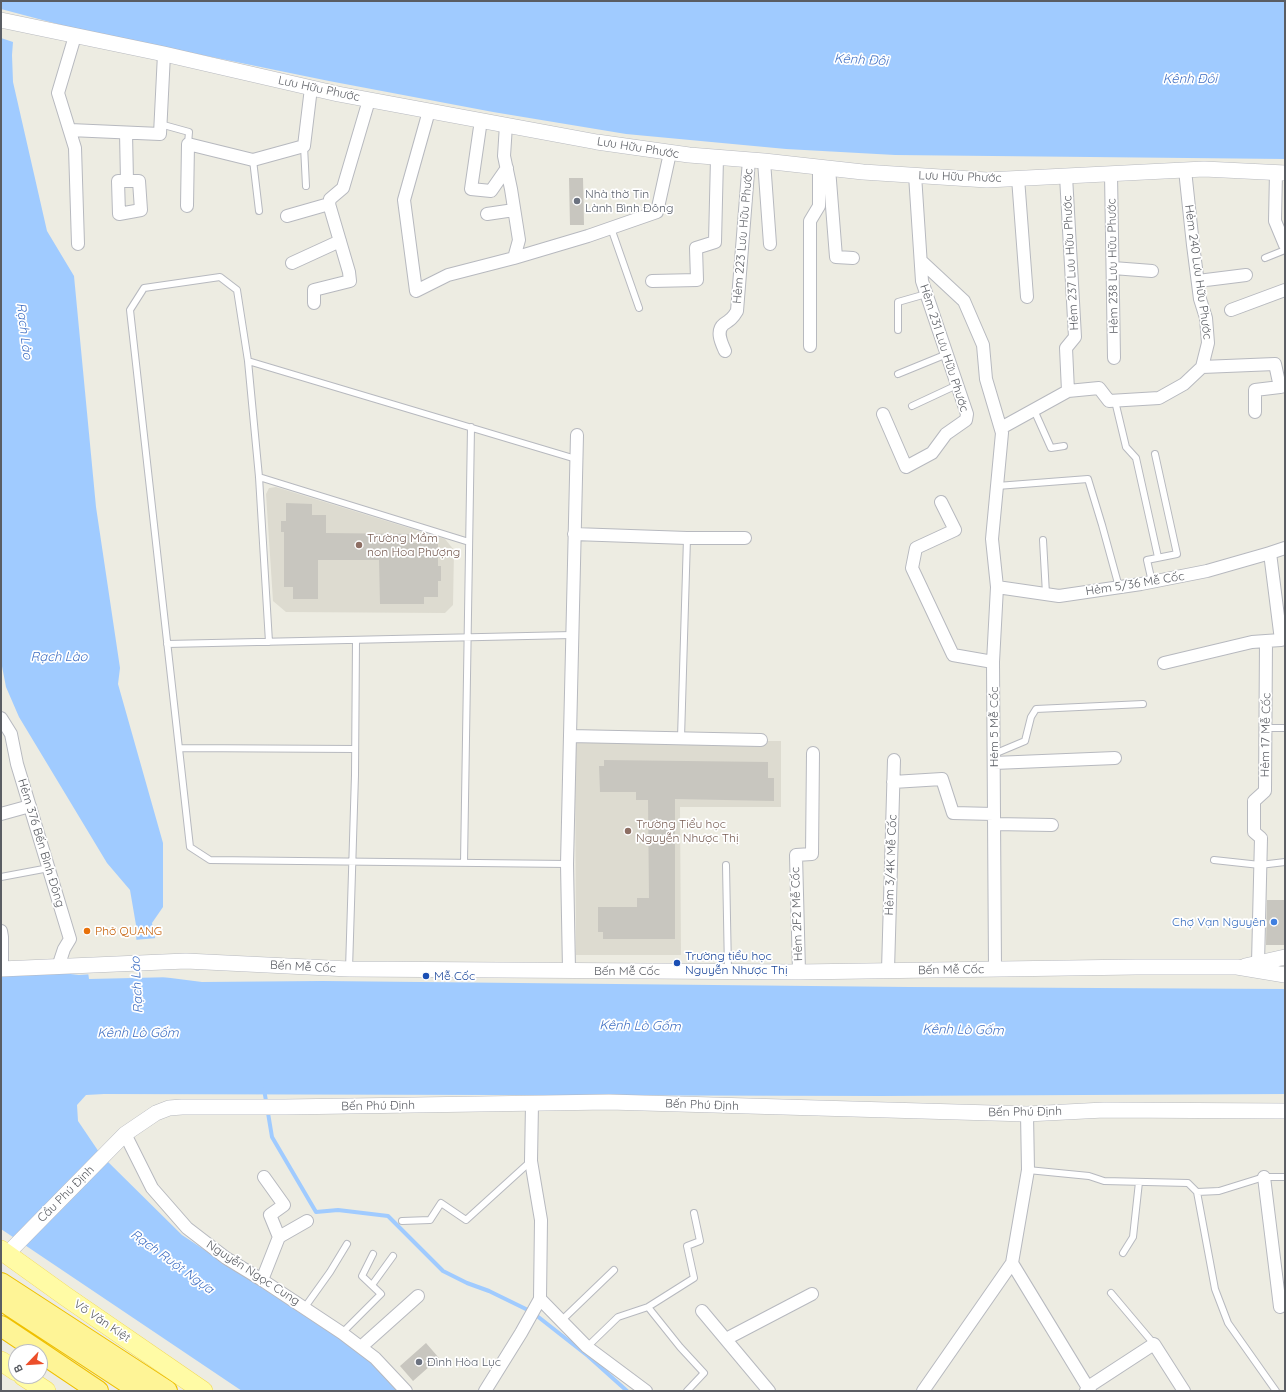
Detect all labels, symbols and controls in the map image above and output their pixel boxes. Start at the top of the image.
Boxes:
water label: Kênh Đôi [833,51,889,69]
water label: Kênh Đôi [1163,71,1217,87]
street label: Lưu Hữu Phước [277,73,361,105]
street label: Lưu Hữu Phước [596,134,680,162]
street label: Hẻm 223 Lưu Hữu Phước [730,168,756,304]
street label: Lưu Hữu Phước [918,168,1002,186]
place label: Nhà thờ Tin Lành Bình Đông [585,187,673,215]
street label: Hẻm 237 Lưu Hữu Phước [1060,195,1082,331]
marker: Nhà thờ Tin Lành Bình Đông [572,196,582,206]
street label: Hẻm 238 Lưu Hữu Phước [1105,198,1121,334]
street label: Hẻm 240 Lưu Hữu Phước [1181,204,1215,340]
street label: Hẻm 231 Lưu Hữu Phước [917,282,971,414]
water label: Rạch Lào [13,302,35,360]
place label: Trường Mầm non Hoa Phượng [367,531,460,559]
marker: Trường Mầm non Hoa Phượng [354,540,364,550]
street label: Hẻm 5/36 Mễ Cốc [1085,569,1185,599]
water label: Rạch Lào [31,649,87,665]
street label: Hẻm 5 Mễ Cốc [987,687,1001,767]
street label: Hẻm 17 Mễ Cốc [1258,692,1274,778]
street label: Hẻm 376 Bến Bình Đông [15,777,67,909]
street label: Hẻm 3/4K Mễ Cốc [882,814,900,916]
place label: Trường Tiểu học Nguyễn Nhược Thị [636,817,738,845]
marker: Trường Tiểu học Nguyễn Nhược Thị [623,826,633,836]
street label: Hẻm 2F2 Mễ Cốc [788,867,806,961]
place label: Chợ Vạn Nguyên [1172,915,1266,929]
marker: Chợ Vạn Nguyên [1269,917,1279,927]
place label: Phở QUANG [95,924,162,938]
marker: Phở QUANG [82,926,92,936]
place label: Trường tiểu học Nguyễn Nhược Thị [685,949,787,977]
water label: Rạch Lào [128,956,146,1014]
street label: Bến Mễ Cốc [270,958,336,976]
marker: Trường tiểu học Nguyễn Nhược Thị [672,958,682,968]
street label: Bến Mễ Cốc [918,962,984,978]
street label: Bến Mễ Cốc [594,964,660,978]
place label: Mễ Cốc [434,969,475,983]
marker: Mễ Cốc [421,971,431,981]
water label: Kênh Lò Gốm [599,1017,681,1035]
water label: Kênh Lò Gốm [922,1021,1004,1039]
water label: Kênh Lò Gốm [97,1025,179,1041]
street label: Bến Phú Định [665,1097,739,1113]
street label: Bến Phú Định [341,1098,415,1114]
street label: Bến Phú Định [988,1104,1062,1120]
street label: Cầu Phú Định [35,1163,97,1225]
water label: Rạch Ruột Ngựa [127,1227,217,1297]
street label: Nguyễn Ngọc Cung [203,1237,303,1309]
street label: Võ Văn Kiệt [71,1297,133,1345]
north arrow [8,1344,48,1384]
place label: Đình Hòa Lục [427,1355,501,1369]
marker: Đình Hòa Lục [414,1357,424,1367]
text: B [10,1362,26,1375]

